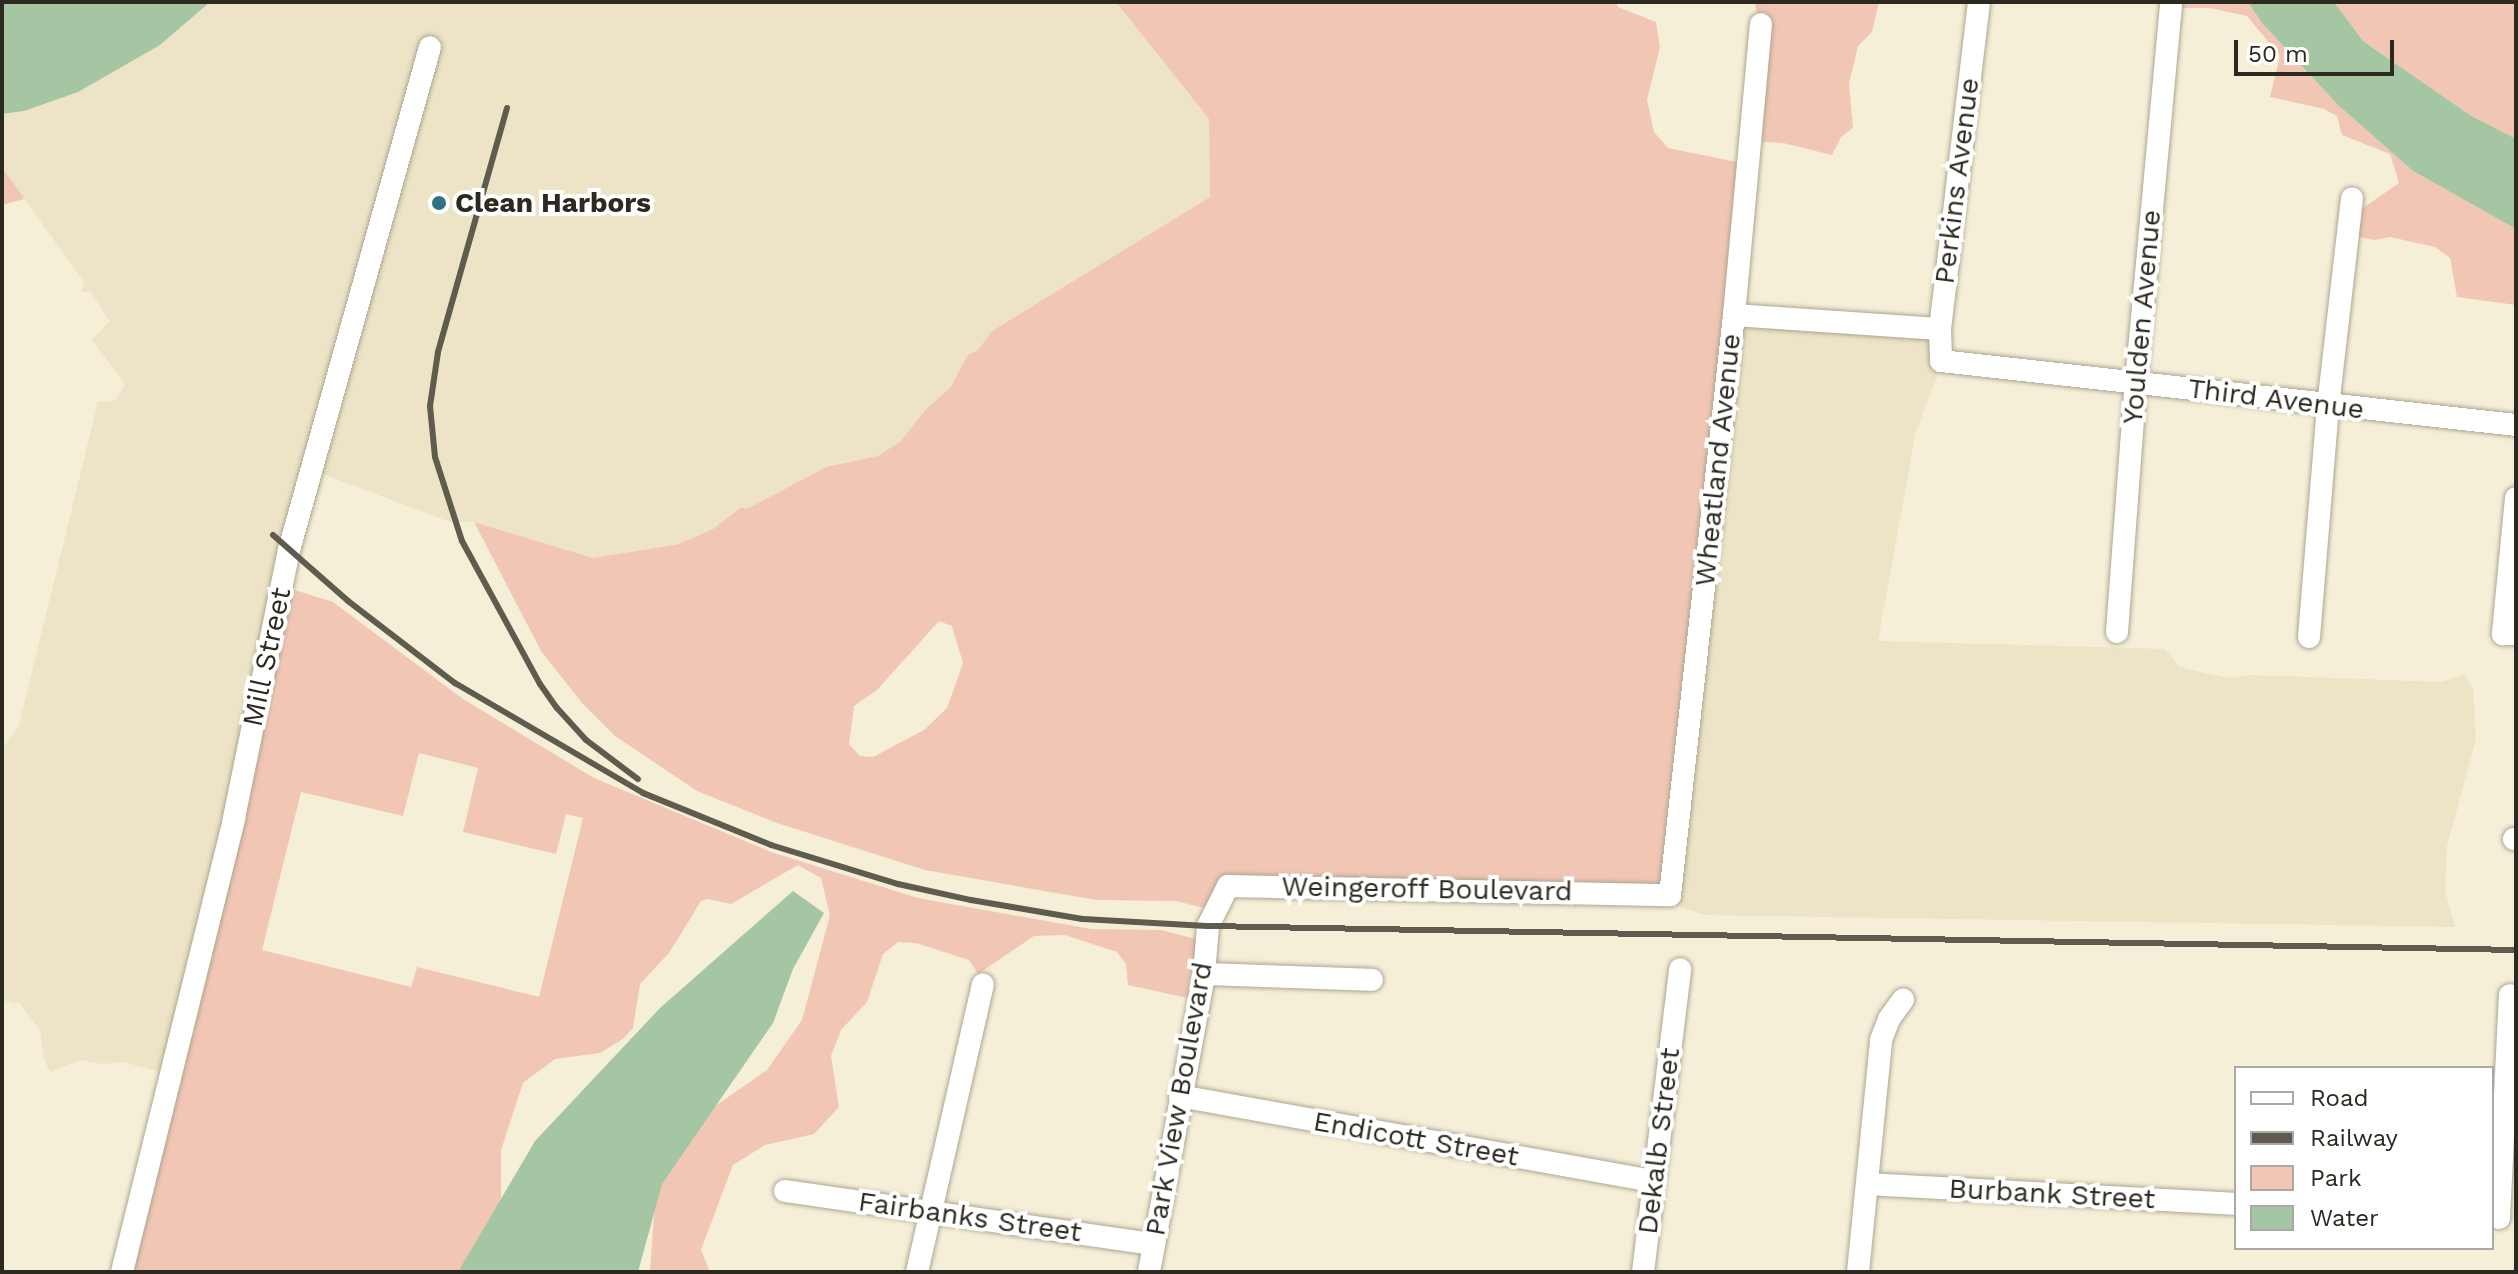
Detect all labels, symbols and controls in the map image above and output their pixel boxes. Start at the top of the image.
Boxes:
scale bar [2238,24,2398,74]
text: 50 m [2248,40,2308,68]
street label: Perkins Avenue [1928,76,1986,286]
place label: Clean Harbors [455,186,651,220]
marker: Clean Harbors [430,194,448,212]
street label: Youlden Avenue [2116,208,2168,426]
street label: Wheatland Avenue [1688,331,1748,589]
street label: Third Avenue [2185,371,2367,427]
street label: Mill Street [236,584,298,730]
street label: Weingeroff Boulevard [1281,870,1573,908]
street label: Park View Boulevard [1138,958,1220,1240]
street label: Dekalb Street [1631,1046,1687,1236]
legend [2234,1066,2494,1250]
text: Road [2310,1084,2369,1112]
street label: Endicott Street [1311,1104,1521,1174]
text: Railway [2310,1124,2398,1152]
text: Park [2310,1164,2362,1192]
street label: Burbank Street [1948,1172,2156,1216]
street label: Fairbanks Street [856,1185,1084,1249]
text: Water [2310,1204,2379,1232]

